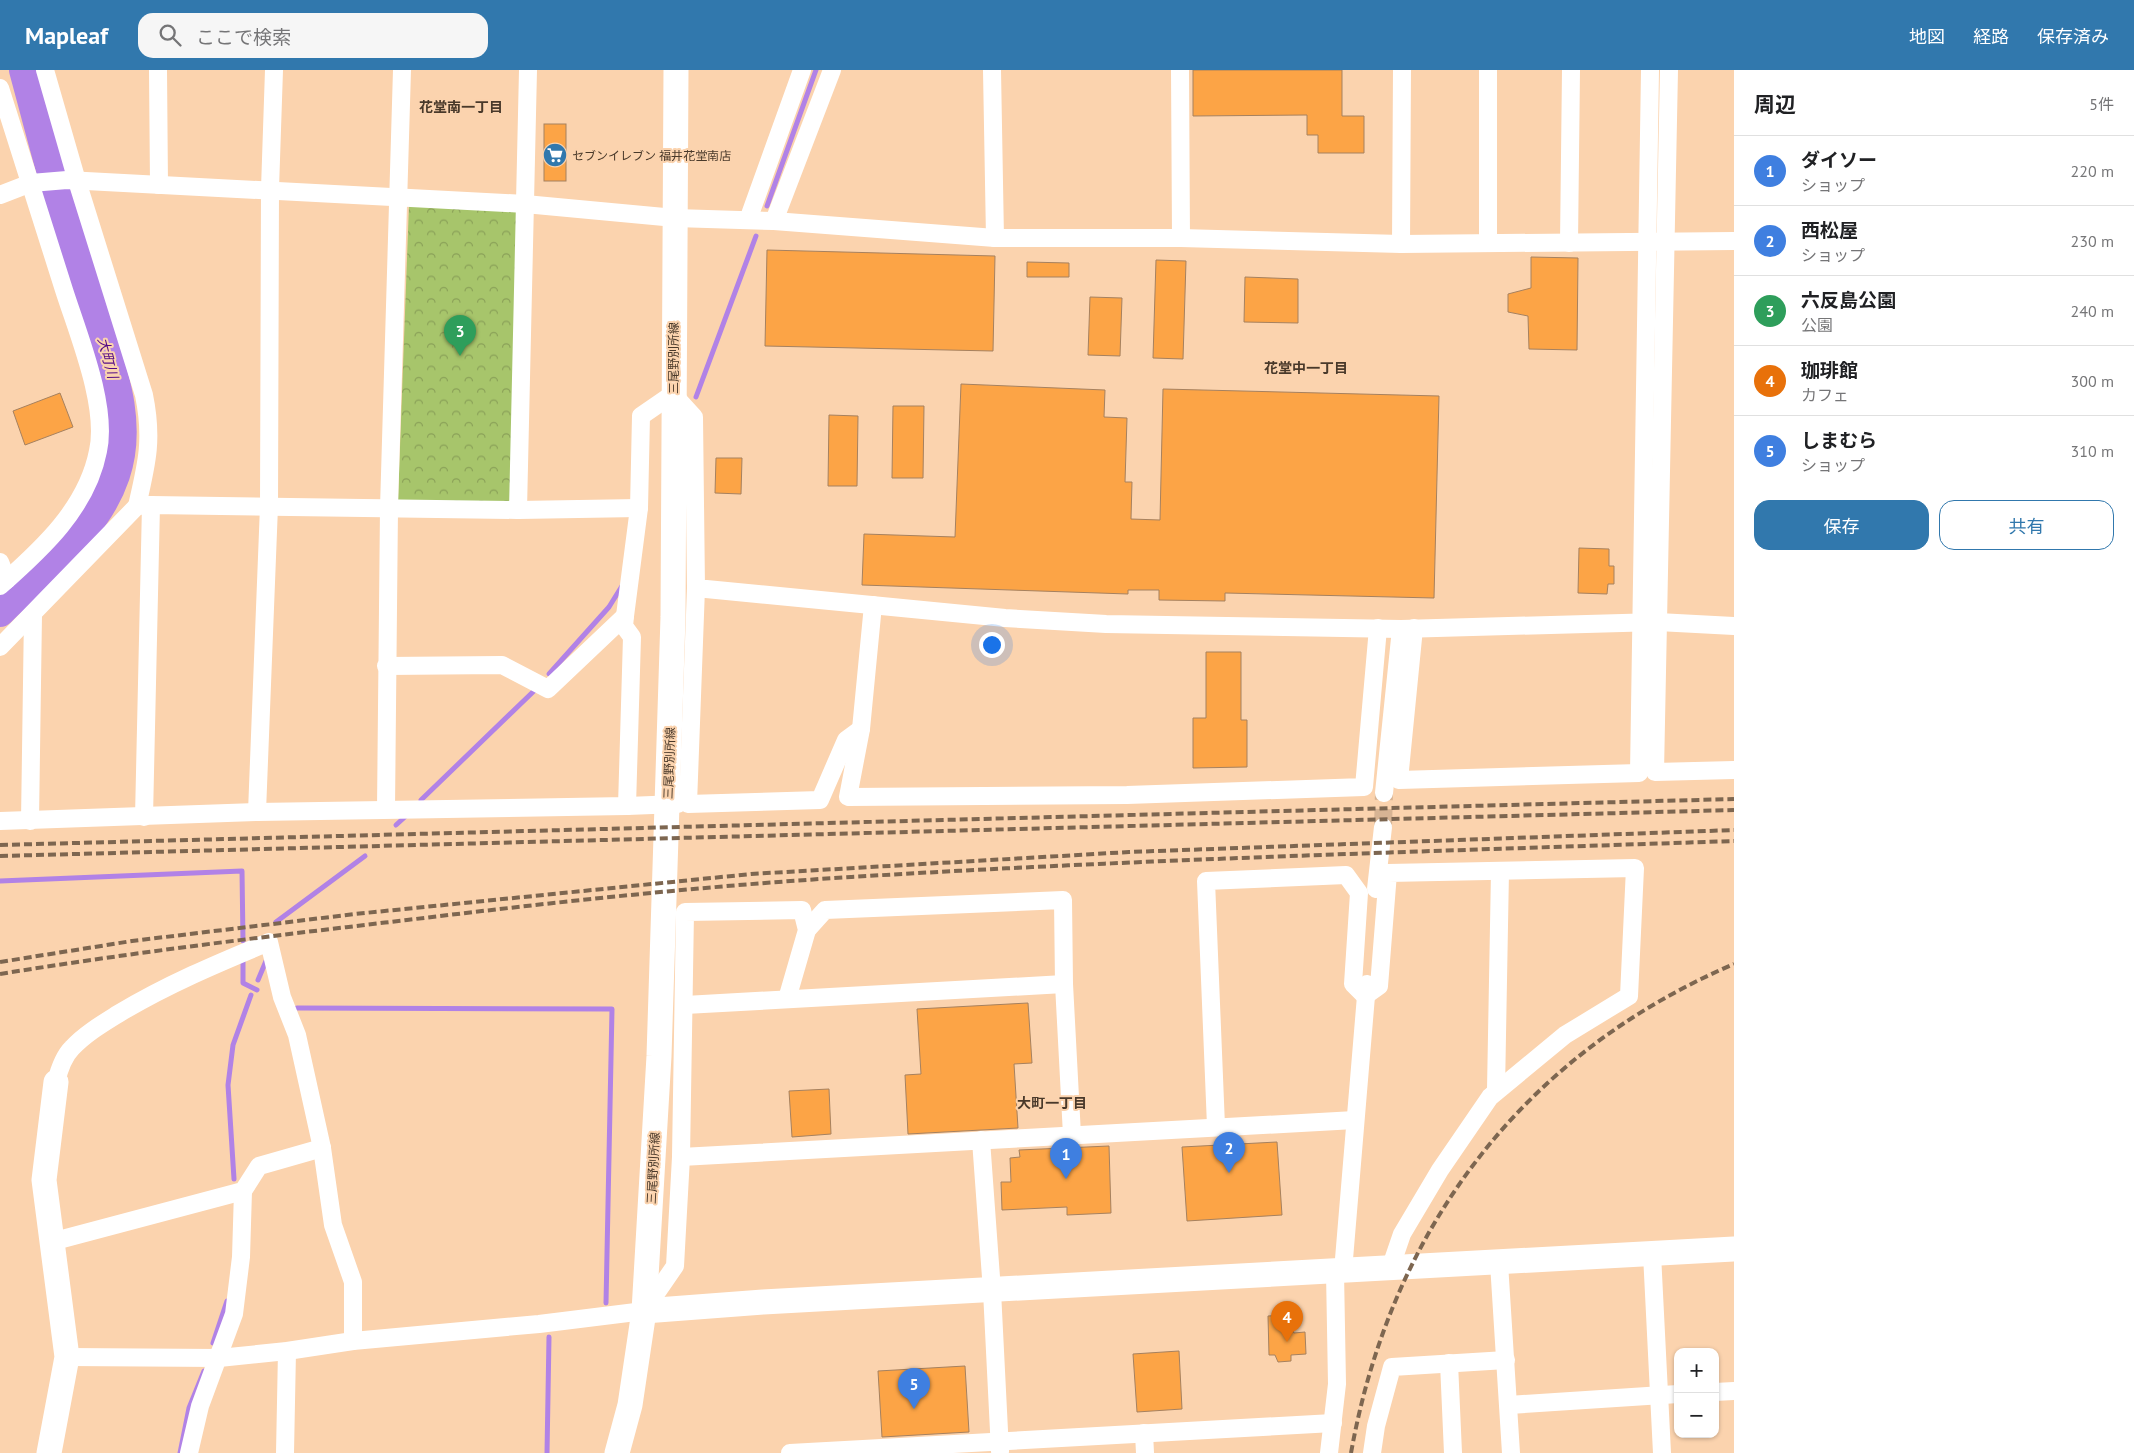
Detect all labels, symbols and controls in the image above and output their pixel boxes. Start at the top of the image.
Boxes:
search box [138,13,488,58]
text: Mapleaf [25,20,108,51]
icon: search [156,21,184,49]
text: ここで検索 [196,25,291,49]
text: 地図 [1909,25,1945,48]
text: 経路 [1973,25,2009,48]
text: 保存済み [2037,25,2109,48]
text: 周辺 [1754,91,1796,118]
text: 5件 [2089,94,2114,114]
district label: 花堂南一丁目 [419,98,503,116]
supermarket icon: セブンイレブン 福井花堂南店 [542,142,568,168]
place label: セブンイレブン 福井花堂南店 [572,148,731,163]
text: ダイソー [1801,148,1877,172]
text: 1 [1765,161,1775,181]
text: 220 m [2071,161,2114,181]
text: ショップ [1801,175,1865,195]
text: 西松屋 [1801,218,1858,242]
text: 2 [1765,231,1775,251]
text: 230 m [2071,231,2114,251]
text: ショップ [1801,245,1865,265]
text: 六反島公園 [1801,288,1896,312]
text: 3 [1765,301,1775,321]
text: 240 m [2071,301,2114,321]
pin: 3 [444,315,476,356]
text: 公園 [1801,315,1833,335]
street label: 三尾野別所線 [666,322,681,394]
water label: 大町川 [94,335,123,383]
text: 珈琲館 [1801,358,1858,382]
district label: 花堂中一丁目 [1264,359,1348,377]
text: 4 [1765,371,1775,391]
text: 300 m [2071,371,2114,391]
text: カフェ [1801,385,1849,405]
text: しまむら [1801,428,1877,452]
text: 5 [1765,441,1775,461]
text: 310 m [2071,441,2114,461]
text: ショップ [1801,455,1865,475]
button: 保存 [1754,500,1929,550]
button: 共有 [1939,500,2114,550]
your location [979,632,1005,658]
street label: 三尾野別所線 [660,727,678,799]
district label: 大町一丁目 [1017,1094,1087,1112]
street label: 三尾野別所線 [644,1132,662,1204]
pin: 2 [1213,1132,1245,1173]
pin: 1 [1050,1138,1082,1179]
pin: 4 [1271,1301,1303,1342]
map controls [1674,1348,1719,1438]
button: + [1674,1348,1719,1393]
pin: 5 [898,1368,930,1409]
button: − [1674,1393,1719,1438]

